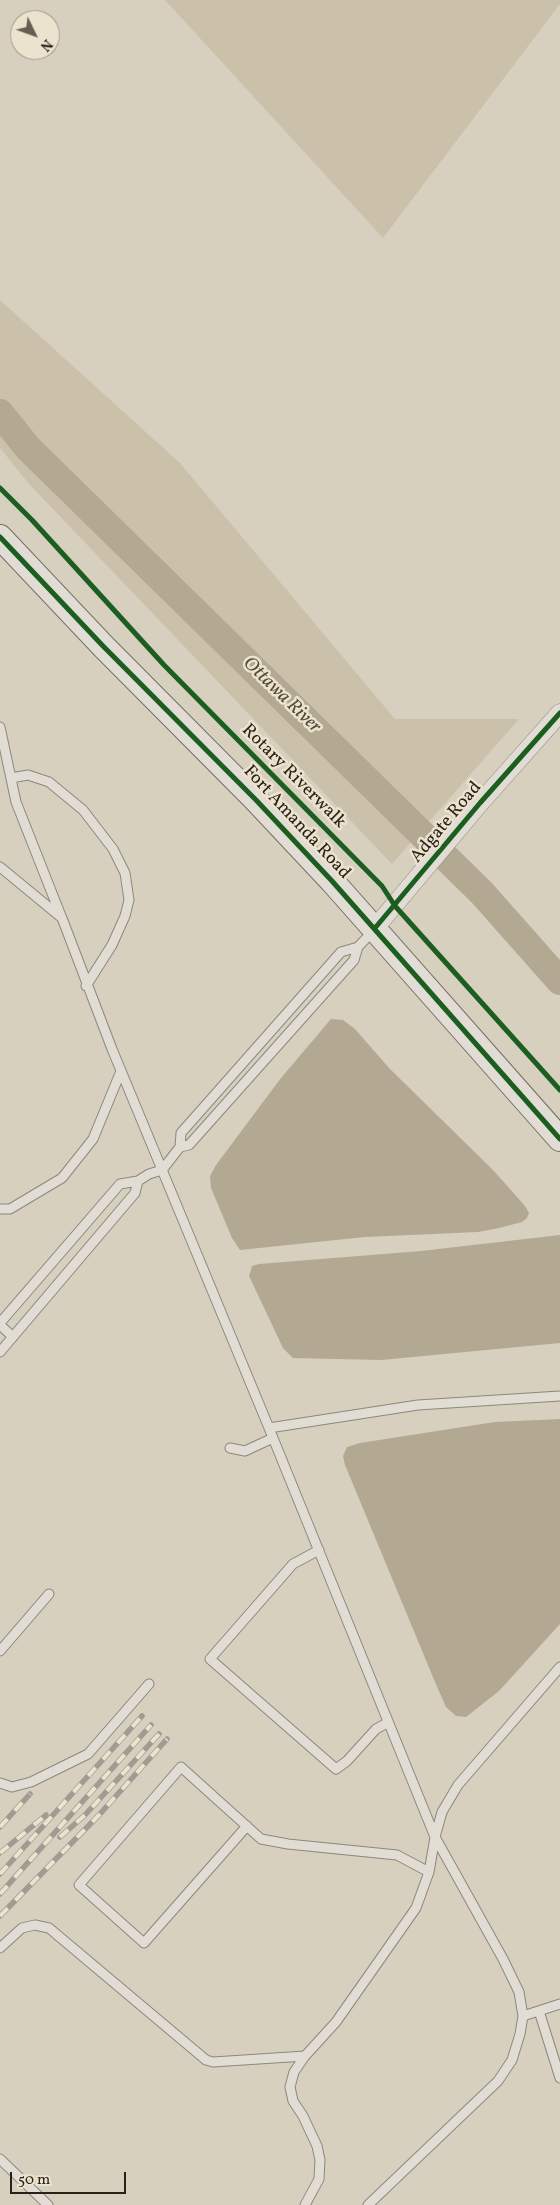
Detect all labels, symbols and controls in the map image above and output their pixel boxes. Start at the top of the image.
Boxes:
north arrow [10,10,60,60]
text: N [35,35,56,55]
water label: Ottawa River [237,653,325,739]
street label: Rotary Riverwalk [236,720,350,834]
street label: Fort Amanda Road [238,762,354,884]
street label: Adgate Road [407,778,487,868]
scale bar [12,2162,129,2194]
text: 50 m [18,2170,50,2191]

